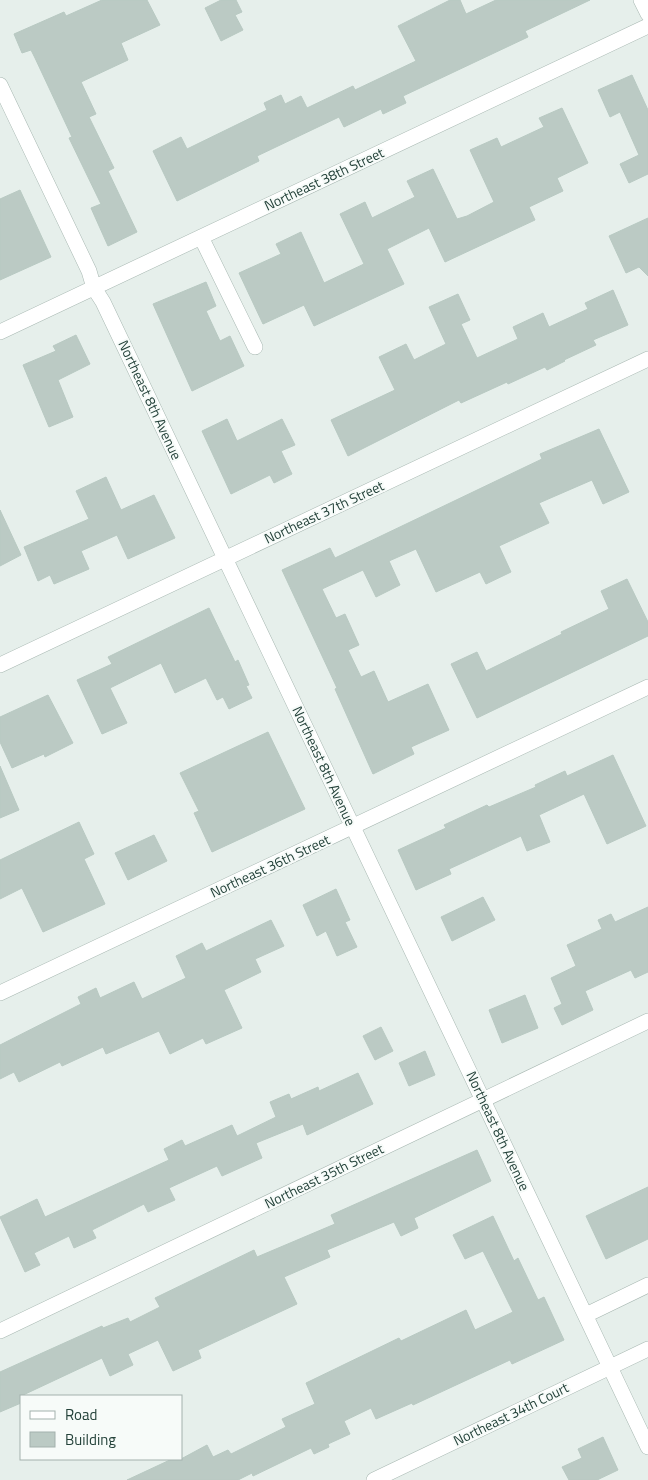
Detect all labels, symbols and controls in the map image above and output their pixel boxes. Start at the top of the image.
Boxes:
street label: Northeast 38th Street [260,142,387,216]
street label: Northeast 8th Avenue [114,337,187,463]
street label: Northeast 37th Street [260,475,387,549]
street label: Northeast 8th Avenue [288,703,361,829]
street label: Northeast 36th Street [206,829,333,903]
street label: Northeast 8th Avenue [462,1068,535,1194]
street label: Northeast 35th Street [261,1138,387,1213]
street label: Northeast 34th Court [450,1376,572,1451]
legend [20,1395,182,1460]
text: Road [65,1403,97,1426]
text: Building [65,1428,116,1451]

